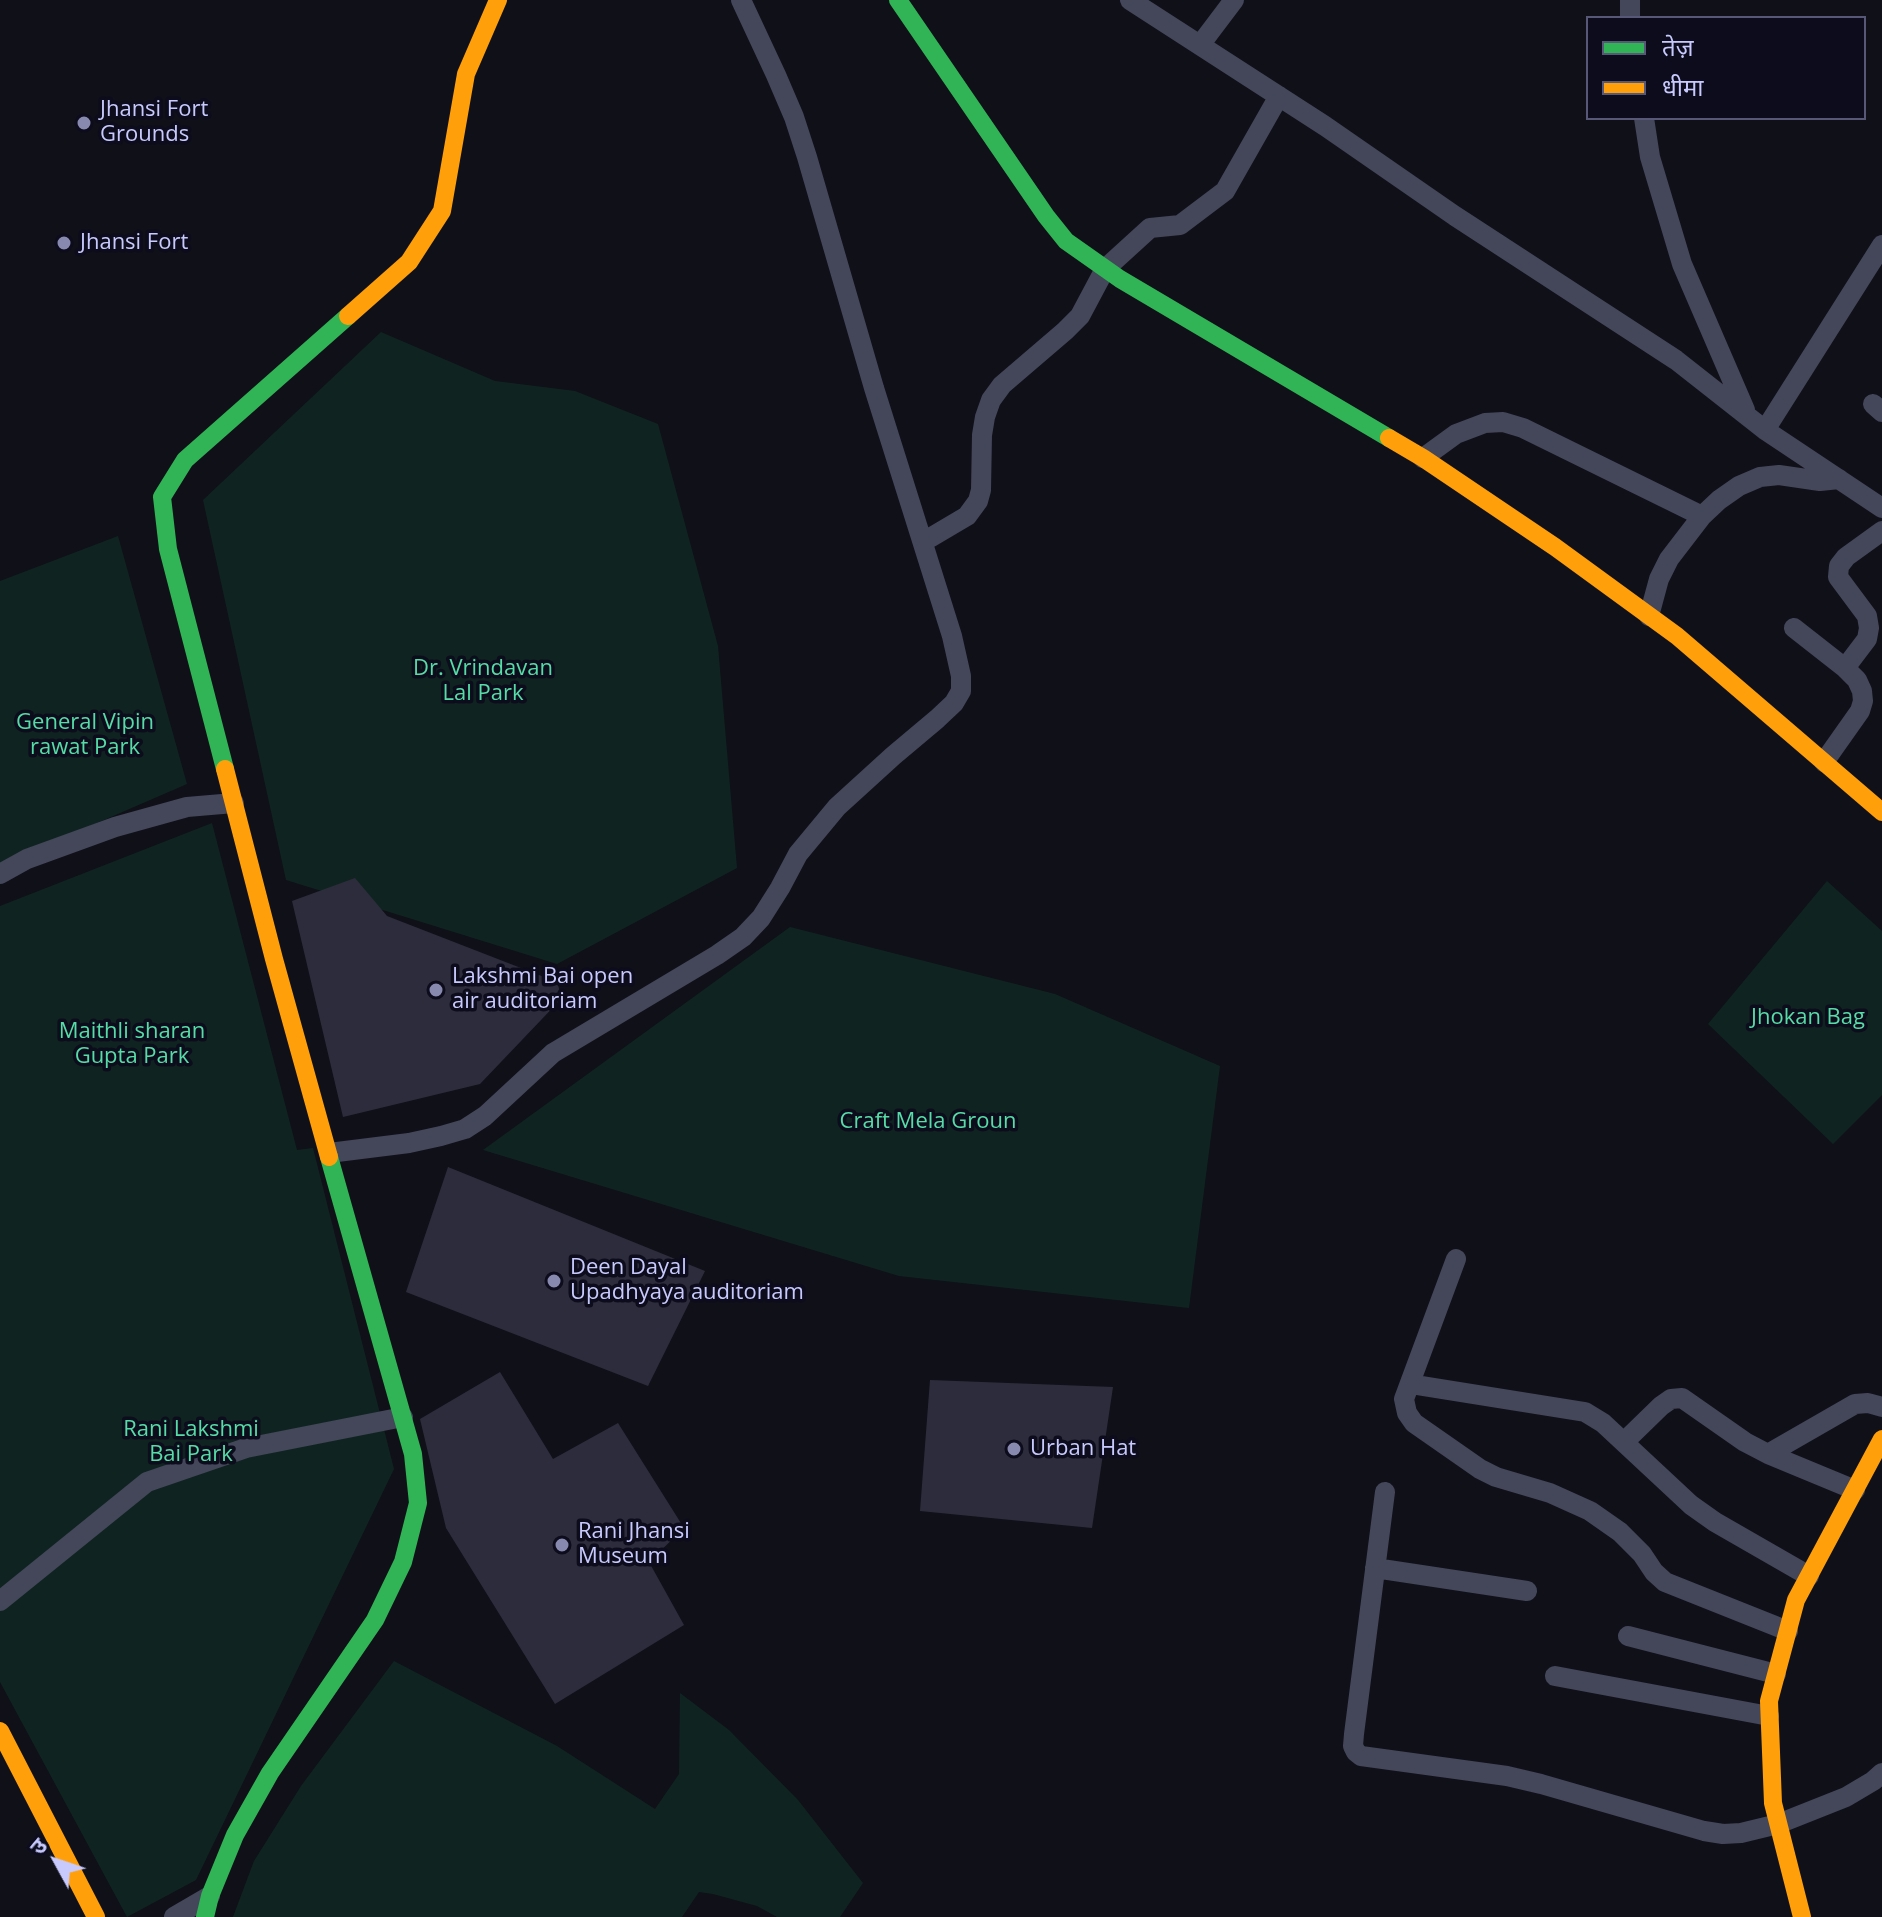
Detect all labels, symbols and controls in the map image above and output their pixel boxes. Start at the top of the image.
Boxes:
legend [1586,16,1866,120]
text: तेज़ [1662,30,1694,63]
text: धीमा [1662,70,1704,103]
place label: Jhansi Fort Grounds [100,97,208,148]
marker: Jhansi Fort Grounds [75,114,93,132]
place label: Jhansi Fort [80,230,188,256]
marker: Jhansi Fort [55,234,73,252]
park label: Dr. Vrindavan Lal Park [413,656,553,708]
park label: General Vipin rawat Park [16,710,154,762]
place label: Lakshmi Bai open air auditoriam [452,964,633,1016]
marker: Lakshmi Bai open air auditoriam [427,981,445,999]
park label: Jhokan Bag [1751,1005,1865,1031]
park label: Maithli sharan Gupta Park [59,1019,205,1070]
park label: Craft Mela Groun [840,1109,1016,1135]
place label: Deen Dayal Upadhyaya auditoriam [570,1255,804,1306]
marker: Deen Dayal Upadhyaya auditoriam [545,1272,563,1290]
park label: Rani Lakshmi Bai Park [123,1417,259,1468]
place label: Urban Hat [1030,1436,1136,1462]
marker: Urban Hat [1005,1440,1023,1458]
place label: Rani Jhansi Museum [578,1519,690,1570]
marker: Rani Jhansi Museum [553,1536,571,1554]
north arrow [16,1821,96,1901]
text: उ [22,1831,53,1860]

